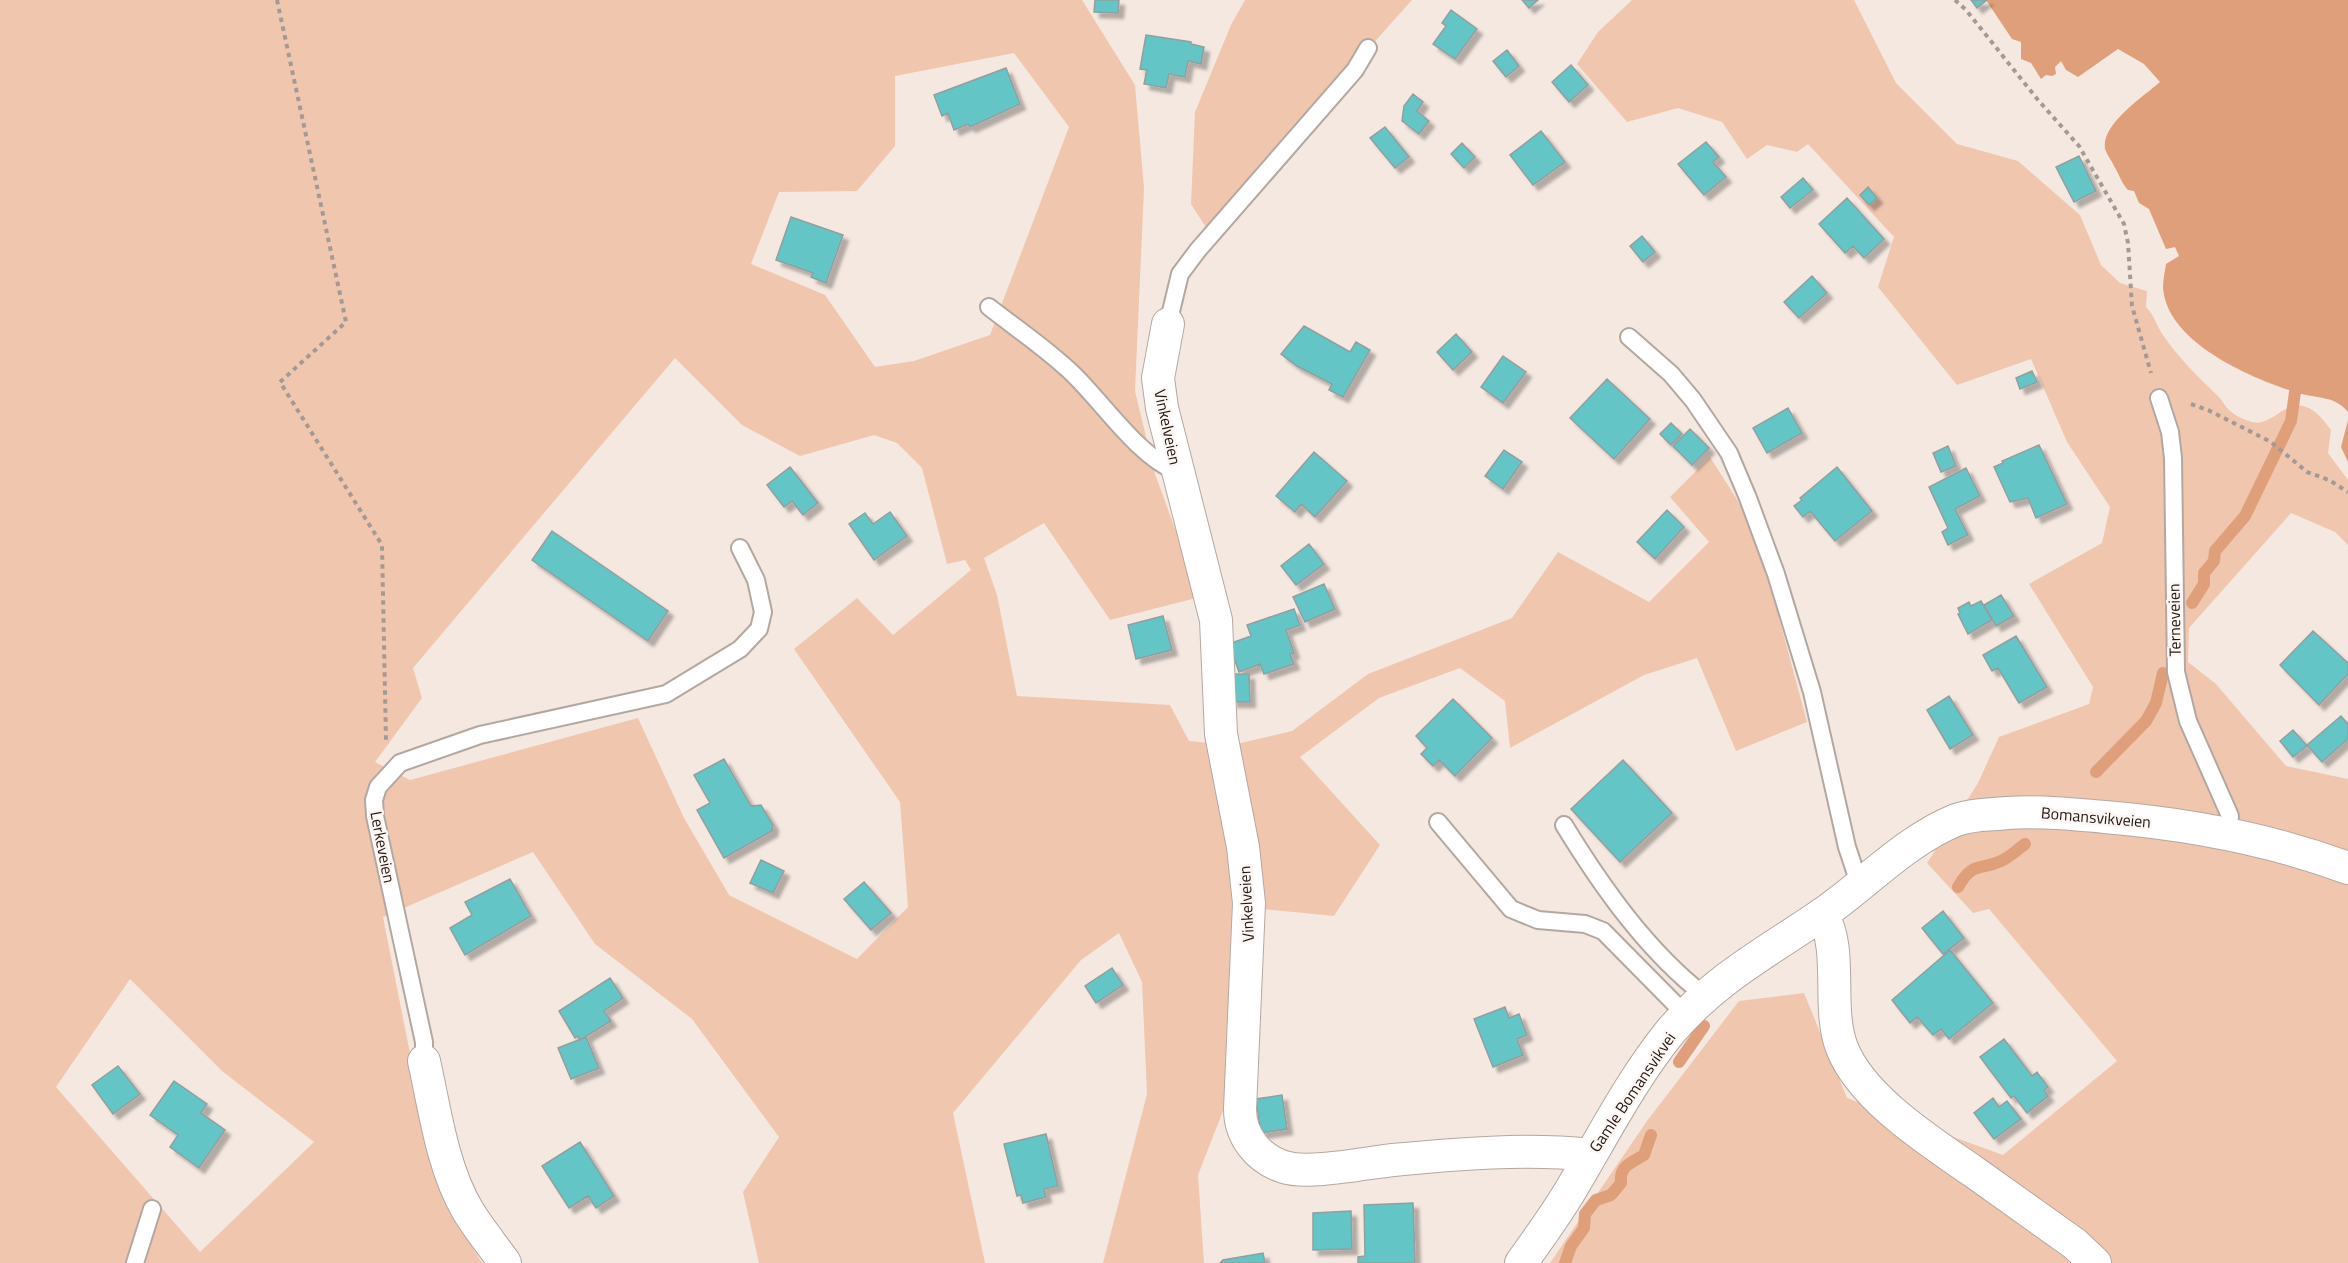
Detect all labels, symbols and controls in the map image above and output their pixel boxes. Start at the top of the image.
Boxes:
street label: Vinkelveien [1148,387,1188,467]
street label: Terneveien [2161,583,2187,657]
street label: Bomansvikveien [2040,800,2152,834]
street label: Lerkeveien [364,809,402,885]
street label: Vinkelveien [1232,865,1260,943]
street label: Gamle Bomansvikvei [1583,1027,1681,1157]

